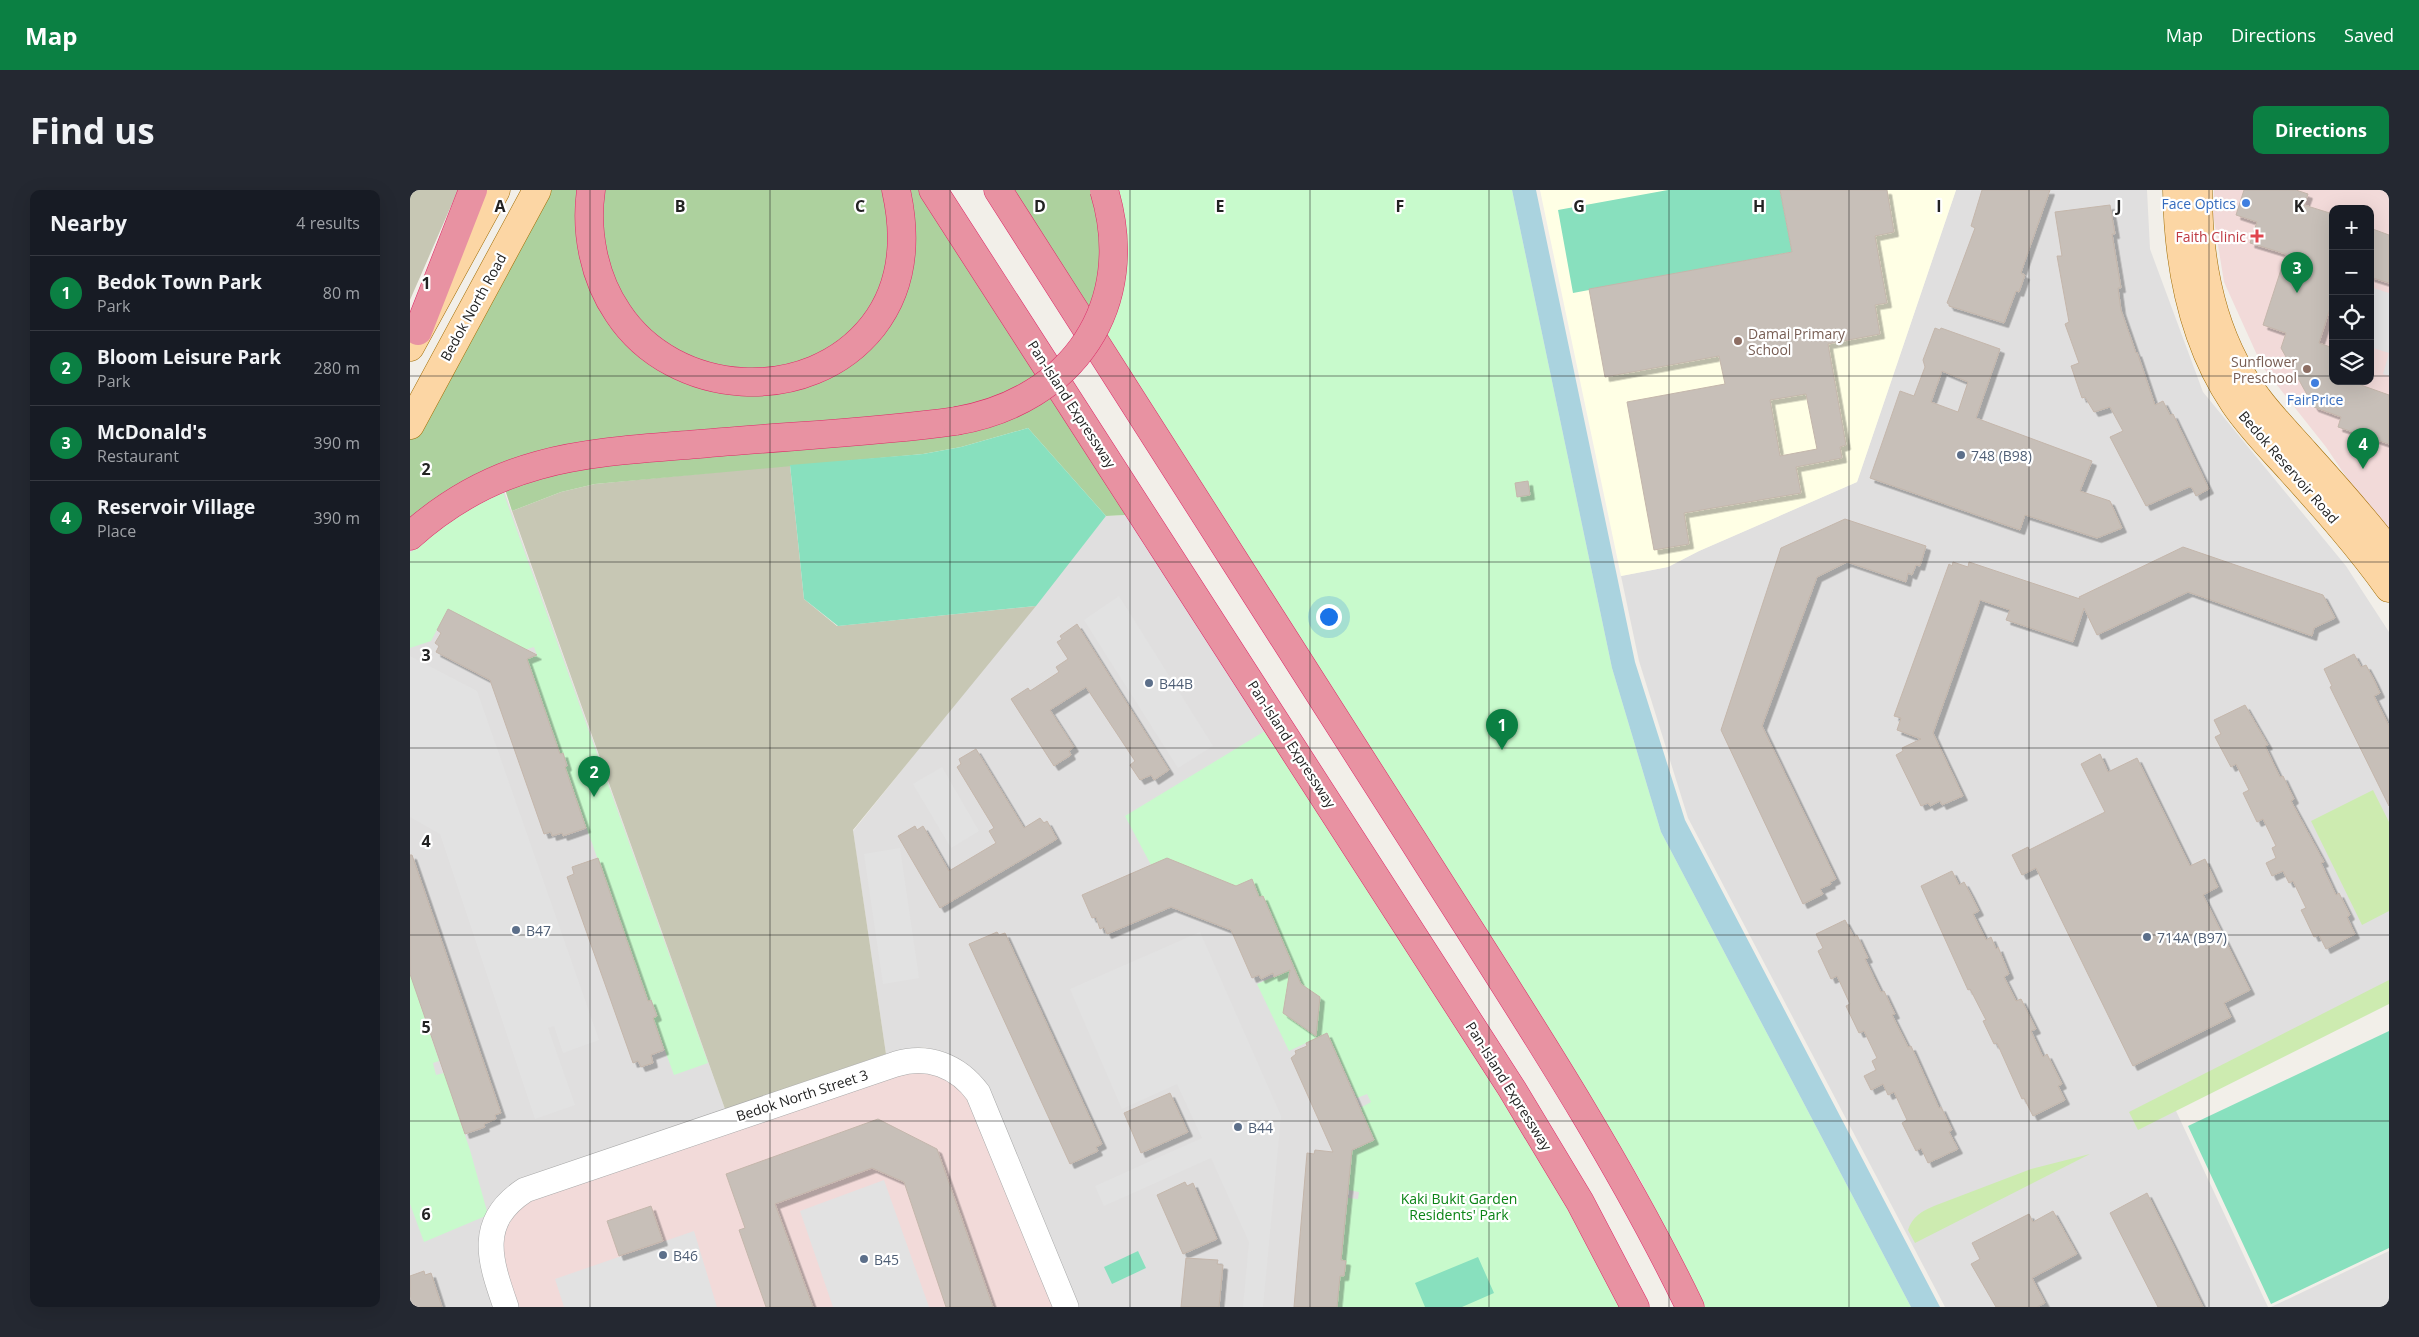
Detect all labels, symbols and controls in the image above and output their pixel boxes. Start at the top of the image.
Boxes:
text: Map [25,19,77,52]
text: Map [2166,23,2203,47]
text: Directions [2231,23,2316,47]
text: Saved [2344,23,2394,47]
button: Directions [2253,106,2389,154]
text: Find us [30,107,155,154]
place label: Face Optics [2161,194,2236,213]
text: A [494,195,506,217]
text: B [675,195,685,217]
text: C [855,195,865,217]
text: D [1034,195,1046,217]
text: E [1216,195,1225,217]
text: F [1396,195,1404,217]
text: G [1573,195,1585,217]
text: H [1753,195,1765,217]
text: I [1936,195,1942,217]
text: J [2114,195,2122,217]
text: K [2294,195,2305,217]
marker: Face Optics [2240,197,2252,209]
map controls [2329,205,2374,385]
button: + [2329,205,2374,250]
text: Nearby [50,209,127,237]
text: 4 results [296,212,360,234]
place label: Faith Clinic [2176,227,2246,246]
marker: Faith Clinic [2250,229,2264,243]
street label: Bedok North Road [436,250,510,364]
button: − [2329,250,2374,295]
pin: 3 [2281,252,2313,293]
text: Bedok Town Park [97,269,262,295]
text: 1 [421,272,431,294]
text: 1 [61,282,71,304]
text: 80 m [323,282,360,304]
text: Park [97,295,130,317]
button: locate [2329,295,2374,340]
place label: Damai Primary School [1748,324,1846,359]
marker: Damai Primary School [1732,335,1744,347]
street label: Pan-Island Expressway [1024,337,1121,472]
button: layers [2329,340,2374,385]
text: Bloom Leisure Park [97,344,281,370]
place label: Sunflower Preschool [2231,352,2297,387]
text: 2 [61,357,71,379]
text: 280 m [314,357,360,379]
marker: Sunflower Preschool [2301,363,2313,375]
text: Park [97,370,130,392]
marker: FairPrice [2309,377,2321,389]
place label: FairPrice [2287,390,2343,409]
street label: Bedok Reservoir Road [2235,407,2343,527]
text: McDonald's [97,419,207,445]
pin: 4 [2347,428,2379,469]
text: 3 [61,432,71,454]
text: 390 m [314,432,360,454]
text: Restaurant [97,445,179,467]
place label: 748 (B98) [1971,446,2032,465]
marker: 748 (B98) [1955,449,1967,461]
text: 2 [421,458,431,480]
text: Reservoir Village [97,494,255,520]
text: 4 [61,507,71,529]
text: 390 m [314,507,360,529]
text: Place [97,520,136,542]
your location [1316,604,1342,630]
text: 3 [421,644,431,666]
place label: B44B [1159,674,1193,693]
marker: B44B [1143,677,1155,689]
street label: Pan-Island Expressway [1244,677,1341,812]
pin: 1 [1486,709,1518,750]
pin: 2 [578,756,610,797]
text: 4 [421,830,431,852]
place label: B47 [526,921,551,940]
marker: B47 [510,924,522,936]
place label: 714A (B97) [2157,928,2227,947]
marker: 714A (B97) [2141,931,2153,943]
text: 5 [421,1016,431,1038]
street label: Pan-Island Expressway [1462,1018,1557,1155]
street label: Bedok North Street 3 [734,1065,870,1125]
place label: B44 [1248,1118,1273,1137]
marker: B44 [1232,1121,1244,1133]
park label: Kaki Bukit Garden Residents' Park [1401,1189,1517,1224]
text: 6 [421,1203,431,1225]
place label: B46 [673,1246,698,1265]
marker: B46 [657,1249,669,1261]
place label: B45 [874,1250,899,1269]
marker: B45 [858,1253,870,1265]

